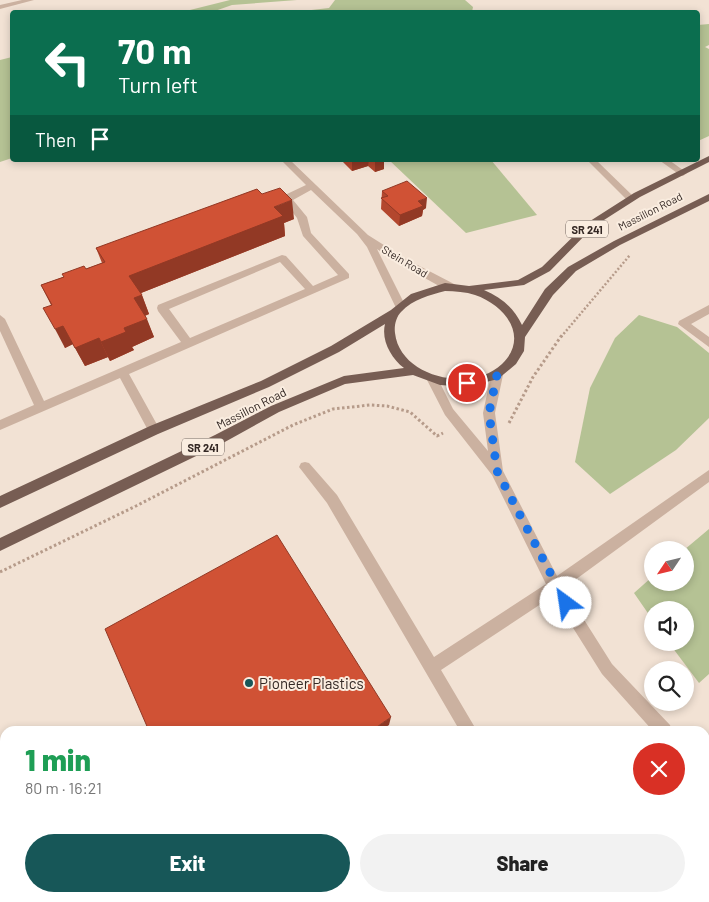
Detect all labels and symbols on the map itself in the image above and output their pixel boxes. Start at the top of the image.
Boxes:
street label: Massillon Road [616,189,684,233]
road number: SR 241 [566,220,608,238]
street label: Stein Road [380,242,430,280]
pin [446,362,488,404]
street label: Massillon Road [214,384,288,432]
road number: SR 241 [182,438,224,456]
north arrow [644,541,694,591]
position arrow [539,576,591,628]
place label: Pioneer Plastics [259,674,364,692]
marker: Pioneer Plastics [243,677,255,689]

